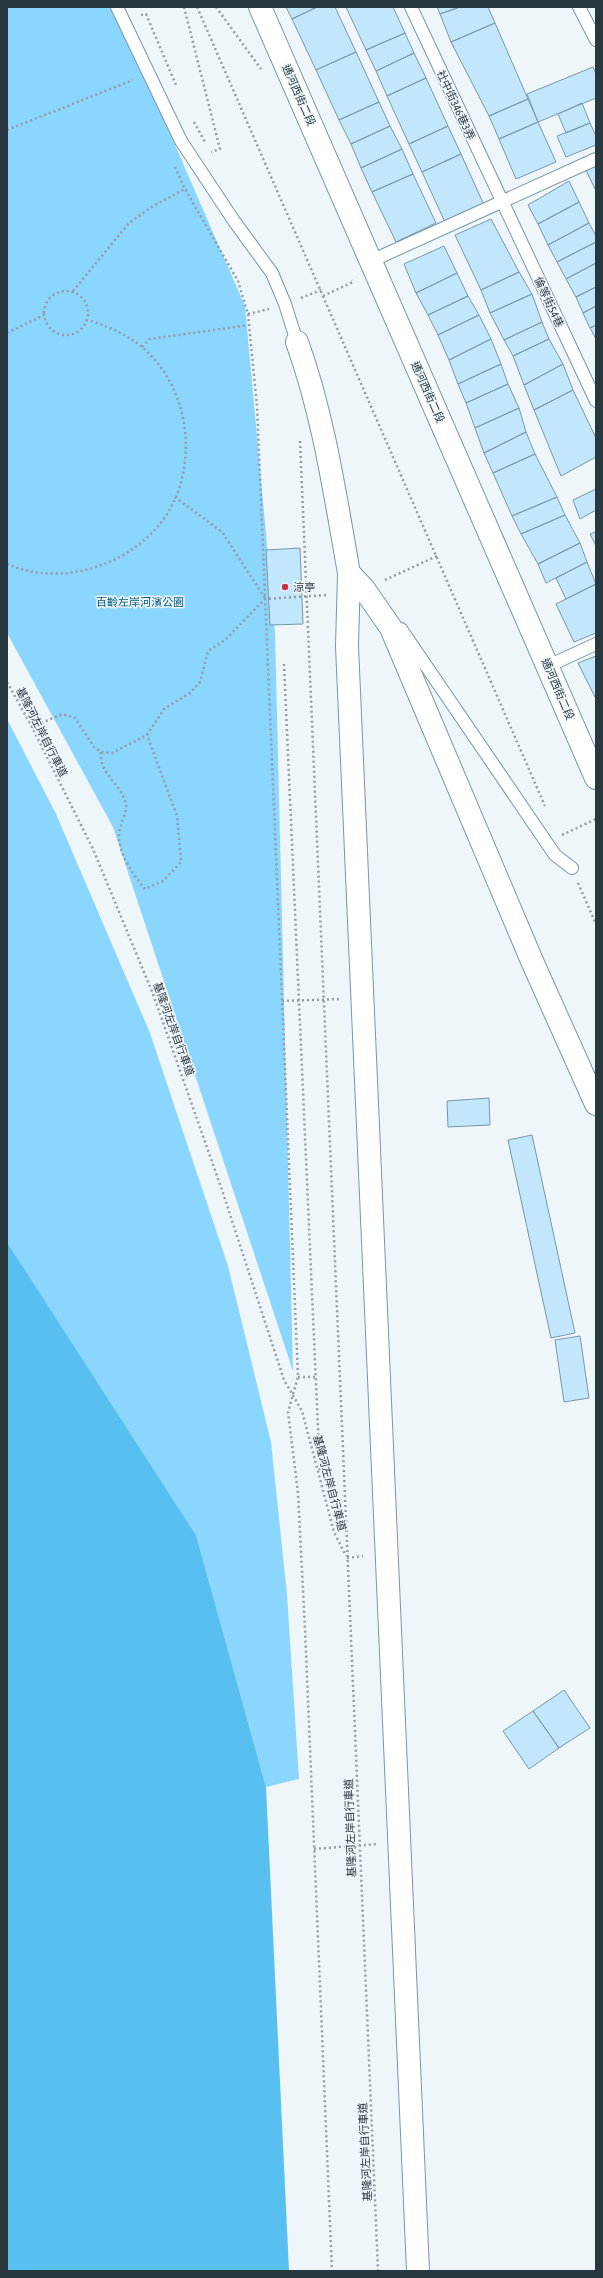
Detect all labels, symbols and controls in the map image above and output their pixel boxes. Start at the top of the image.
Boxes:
street label: 通河西街二段 [280,62,318,128]
street label: 社中街346巷3弄 [435,68,477,142]
street label: 倫等街54巷 [532,275,566,329]
street label: 通河西街二段 [409,359,447,425]
place label: 涼亭 [293,581,315,593]
marker: 涼亭 [280,582,290,592]
park label: 百齡左岸河濱公園 [96,596,184,608]
street label: 通河西街二段 [540,656,576,722]
street label: 基隆河左岸自行車道 [14,685,70,779]
street label: 基隆河左岸自行車道 [151,980,197,1078]
street label: 基隆河左岸自行車道 [311,1434,349,1532]
street label: 基隆河左岸自行車道 [342,1778,358,1878]
street label: 基隆河左岸自行車道 [356,2102,374,2202]

